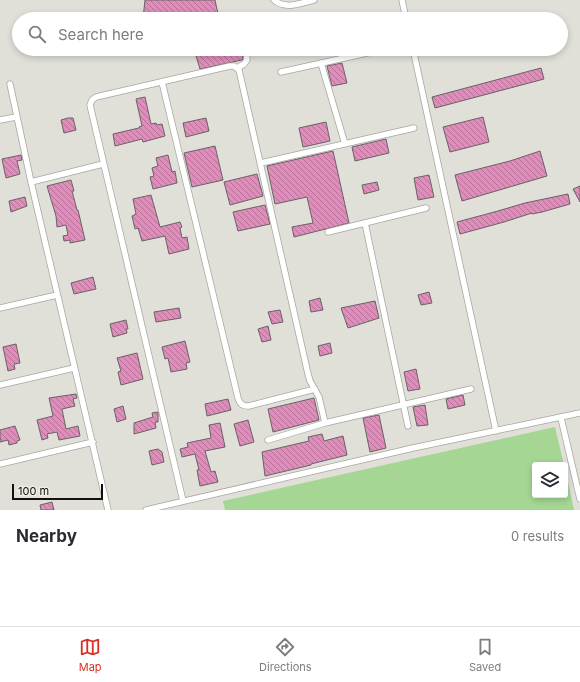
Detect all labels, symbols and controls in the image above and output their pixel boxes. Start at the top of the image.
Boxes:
search box [12,12,568,56]
icon: search [26,23,48,45]
text: Search here [58,25,144,44]
map controls [532,462,568,498]
button: layers [532,462,568,498]
scale bar [12,482,103,501]
text: 100 m [18,484,49,498]
text: Nearby [16,526,77,546]
text: 0 results [511,528,564,544]
tab: Map [79,636,102,674]
tab: Directions [259,636,312,674]
tab: Saved [469,636,501,674]

